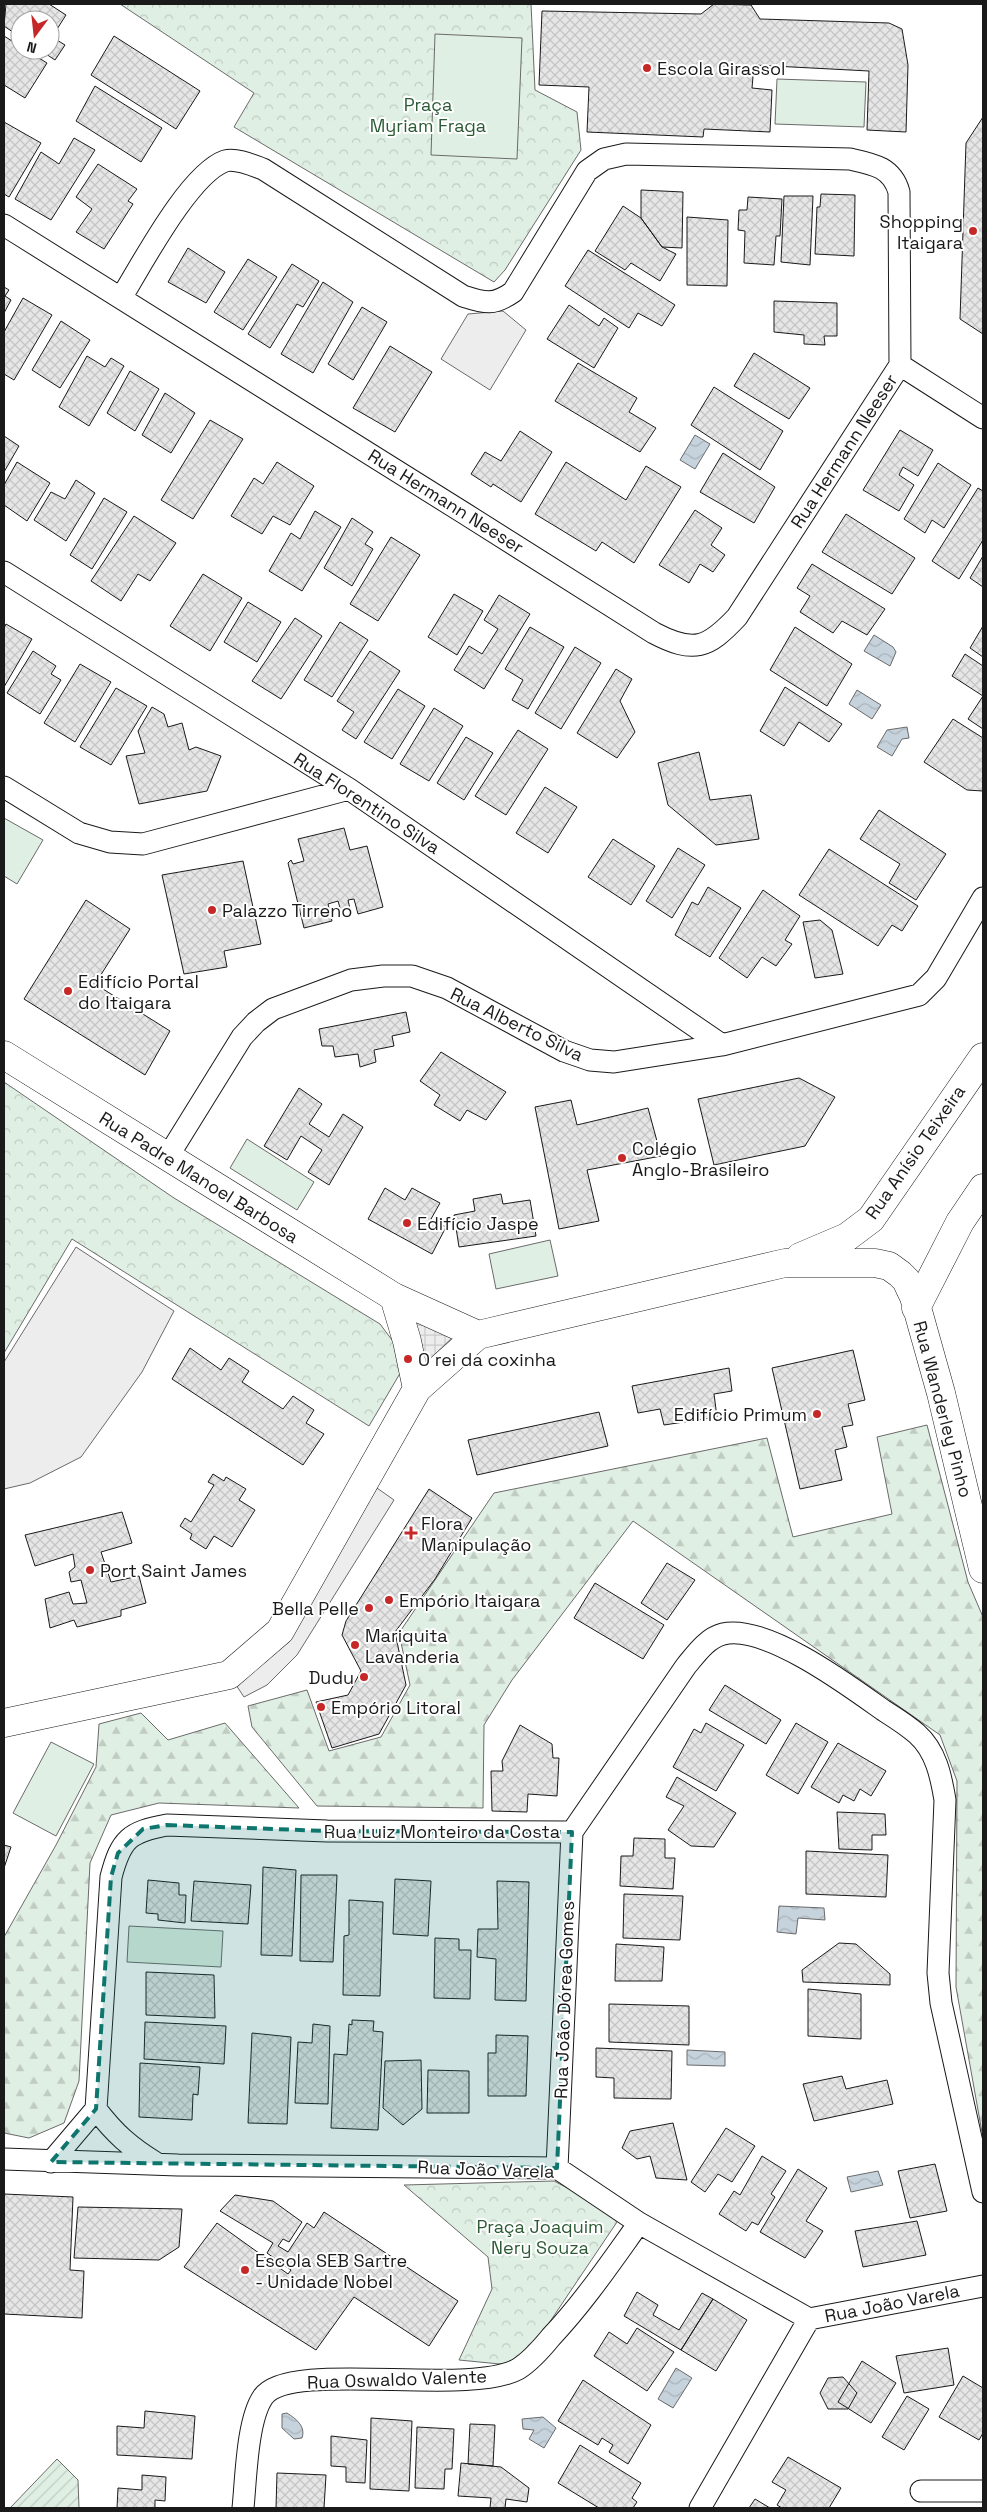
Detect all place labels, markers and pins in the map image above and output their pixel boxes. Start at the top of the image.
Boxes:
place label: Escola Girassol [657,57,785,80]
marker: Escola Girassol [641,62,653,74]
place label: Shopping Itaigara [880,210,963,254]
marker: Shopping Itaigara [967,225,979,237]
place label: Palazzo Tirreno [222,899,352,922]
marker: Palazzo Tirreno [206,904,218,916]
place label: Edifício Portal do Itaigara [78,970,199,1014]
marker: Edifício Portal do Itaigara [62,985,74,997]
place label: Colégio Anglo-Brasileiro [632,1137,769,1181]
marker: Colégio Anglo-Brasileiro [616,1152,628,1164]
place label: Edifício Jaspe [417,1212,539,1235]
marker: Edifício Jaspe [401,1217,413,1229]
place label: O rei da coxinha [418,1348,556,1371]
marker: O rei da coxinha [402,1353,414,1365]
place label: Edifício Primum [674,1403,807,1426]
marker: Edifício Primum [811,1408,823,1420]
place label: Flora Manipulação [421,1512,531,1556]
marker: Flora Manipulação [405,1527,417,1539]
place label: Port Saint James [100,1559,247,1582]
marker: Port Saint James [84,1564,96,1576]
place label: Empório Itaigara [399,1589,540,1612]
marker: Empório Itaigara [383,1594,395,1606]
place label: Bella Pelle [272,1597,359,1620]
marker: Bella Pelle [363,1602,375,1614]
place label: Mariquita Lavanderia [365,1624,459,1668]
marker: Mariquita Lavanderia [349,1639,361,1651]
place label: Dudu [308,1666,354,1689]
marker: Dudu [358,1671,370,1683]
place label: Empório Litoral [331,1696,461,1719]
marker: Empório Litoral [315,1701,327,1713]
place label: Escola SEB Sartre - Unidade Nobel [255,2249,407,2293]
marker: Escola SEB Sartre - Unidade Nobel [239,2264,251,2276]

